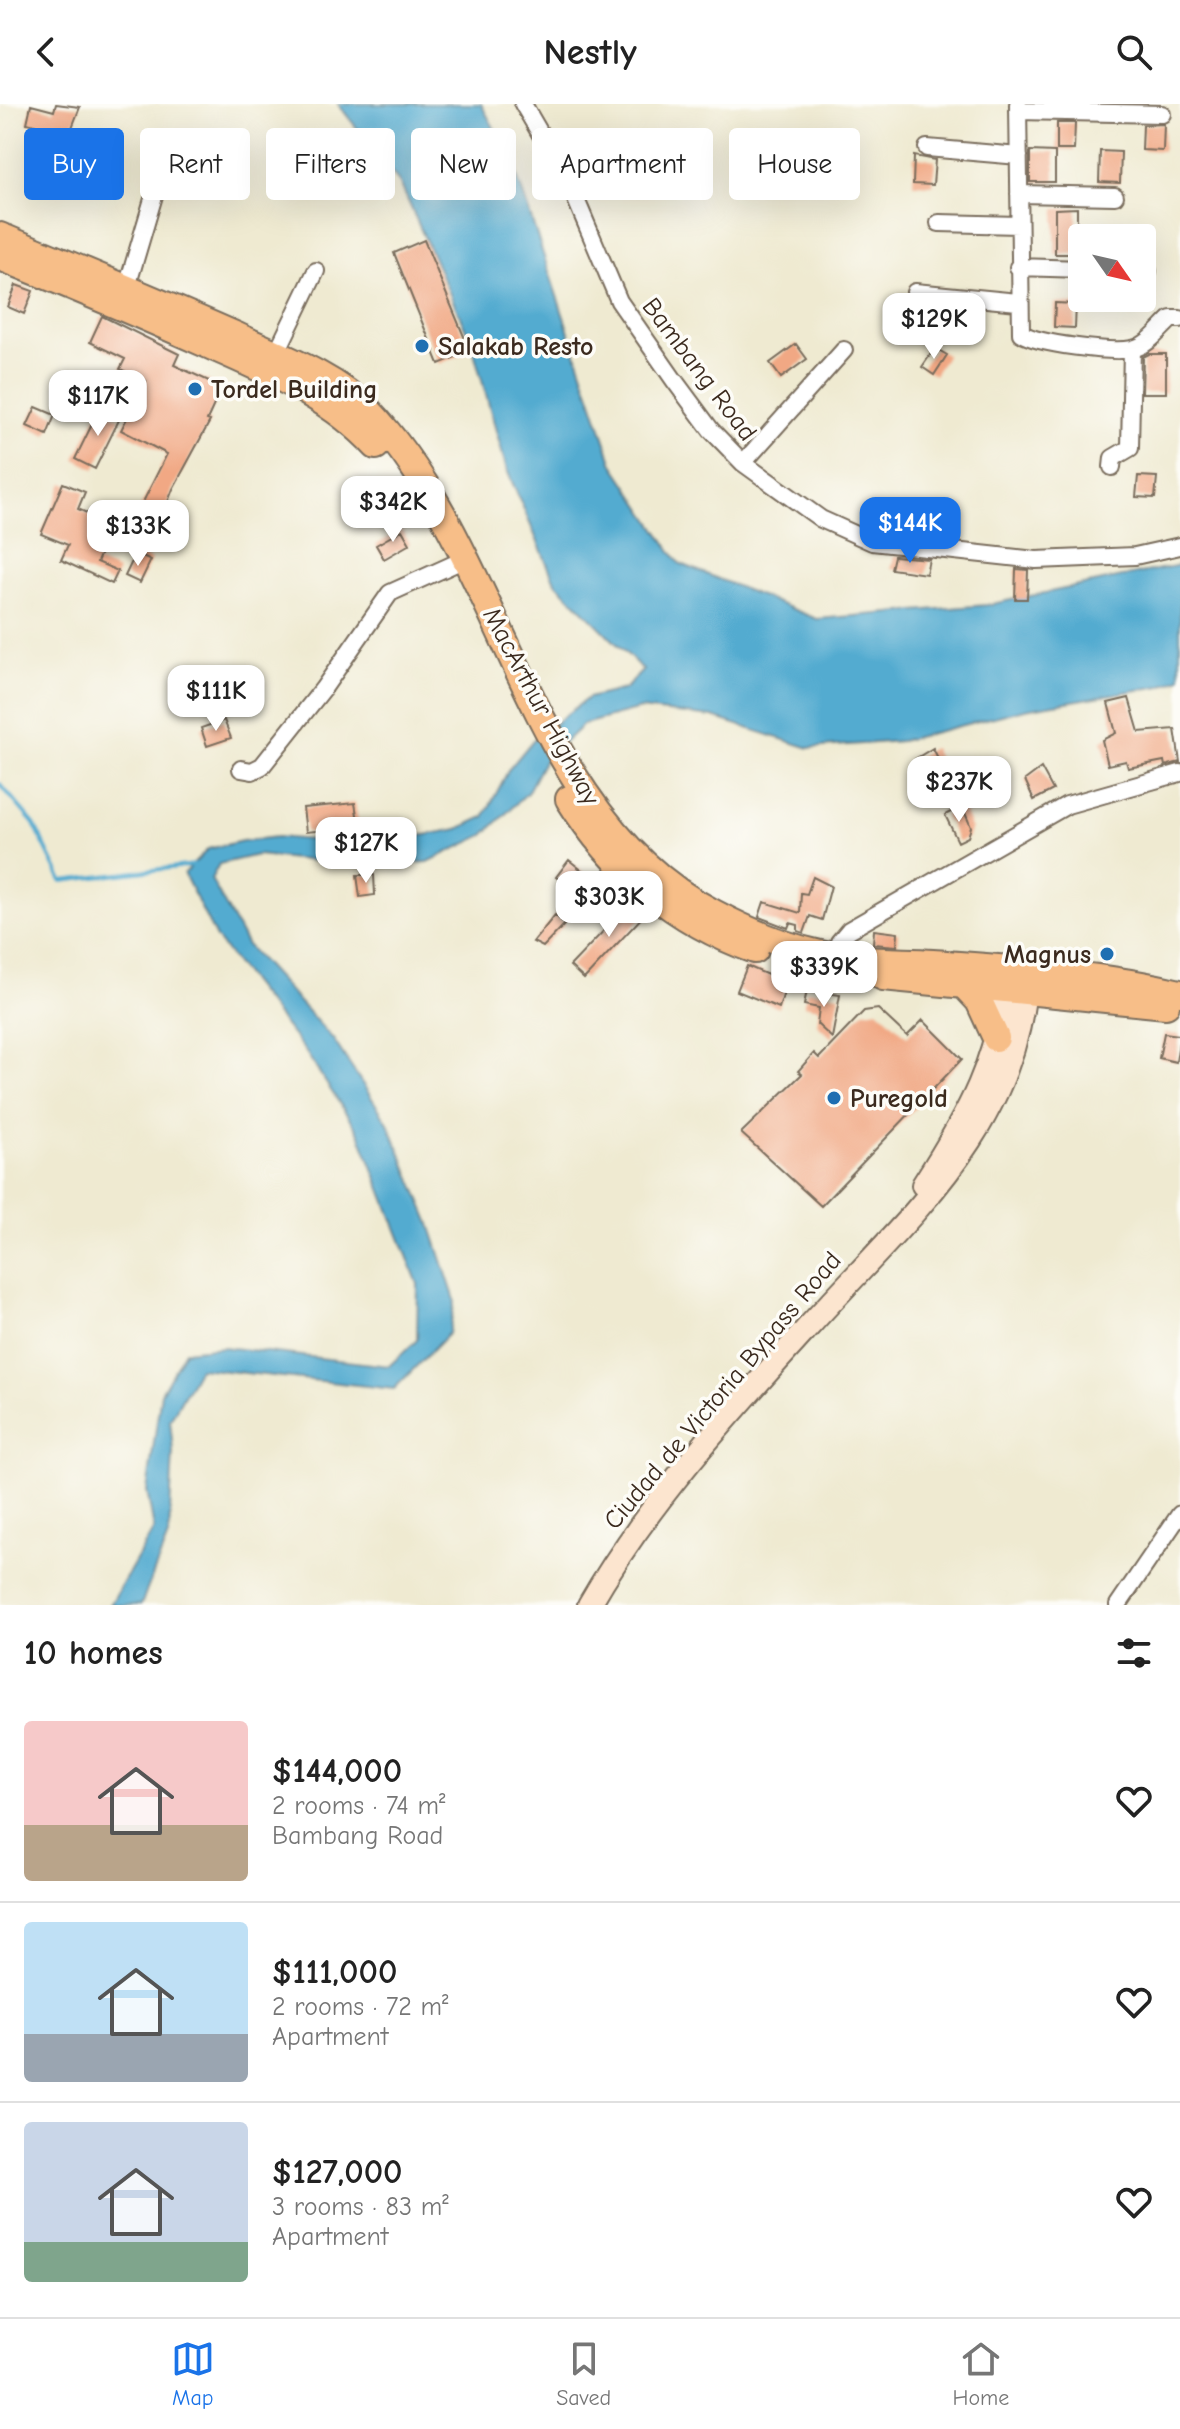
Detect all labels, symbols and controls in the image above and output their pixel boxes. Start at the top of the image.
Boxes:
icon: back [24,30,68,74]
icon: search [1112,30,1156,74]
text: Nestly [543,32,637,73]
chip: Buy [24,128,124,200]
chip: Rent [140,128,250,200]
chip: Filters [266,128,395,200]
chip: New [411,128,516,200]
chip: Apartment [532,128,713,200]
chip: House [729,128,860,200]
north arrow [1068,224,1156,312]
map controls [1068,224,1156,312]
street label: Bambang Road [636,292,763,447]
pin: $129K [878,293,990,361]
text: $129K [900,304,968,334]
place label: Salakab Resto [438,332,593,362]
marker: Salakab Resto [413,337,431,355]
pin: $117K [42,370,154,438]
place label: Tordel Building [211,375,377,405]
marker: Tordel Building [186,380,204,398]
text: $117K [67,381,129,411]
pin: $342K [337,476,449,544]
text: $342K [359,487,427,517]
pin: $144K [854,497,966,565]
pin: $133K [82,500,194,568]
text: $144K [878,508,942,538]
text: $133K [105,511,171,541]
street label: MacArthur Highway [476,603,606,811]
pin: $111K [160,665,272,733]
text: $111K [186,676,246,706]
pin: $237K [903,756,1015,824]
text: $237K [925,767,993,797]
pin: $127K [310,817,422,885]
text: $127K [334,828,398,858]
pin: $303K [553,871,665,939]
text: $303K [574,882,644,912]
place label: Magnus [1004,940,1091,970]
pin: $339K [768,941,880,1009]
marker: Magnus [1098,945,1116,963]
text: $339K [789,952,859,982]
place label: Puregold [850,1084,948,1114]
marker: Puregold [825,1089,843,1107]
street label: Ciudad de Victoria Bypass Road [598,1246,848,1535]
icon: filters [1112,1631,1156,1675]
text: 10 homes [24,1633,163,1673]
text: $144,000 [272,1751,402,1791]
icon: home [88,1753,184,1849]
icon: heart [1112,1779,1156,1823]
text: 2 rooms · 74 m² [272,1791,445,1821]
text: Bambang Road [272,1821,443,1851]
text: $111,000 [272,1952,397,1992]
icon: home [88,1954,184,2050]
icon: heart [1112,1980,1156,2024]
text: 2 rooms · 72 m² [272,1992,449,2022]
text: Apartment [272,2022,388,2052]
text: $127,000 [272,2152,403,2192]
icon: home [88,2154,184,2250]
icon: heart [1112,2180,1156,2224]
text: 3 rooms · 83 m² [272,2192,449,2222]
text: Apartment [272,2222,388,2252]
tab: Map [171,2337,215,2411]
tab: Saved [556,2337,611,2411]
tab: Home [952,2337,1009,2411]

